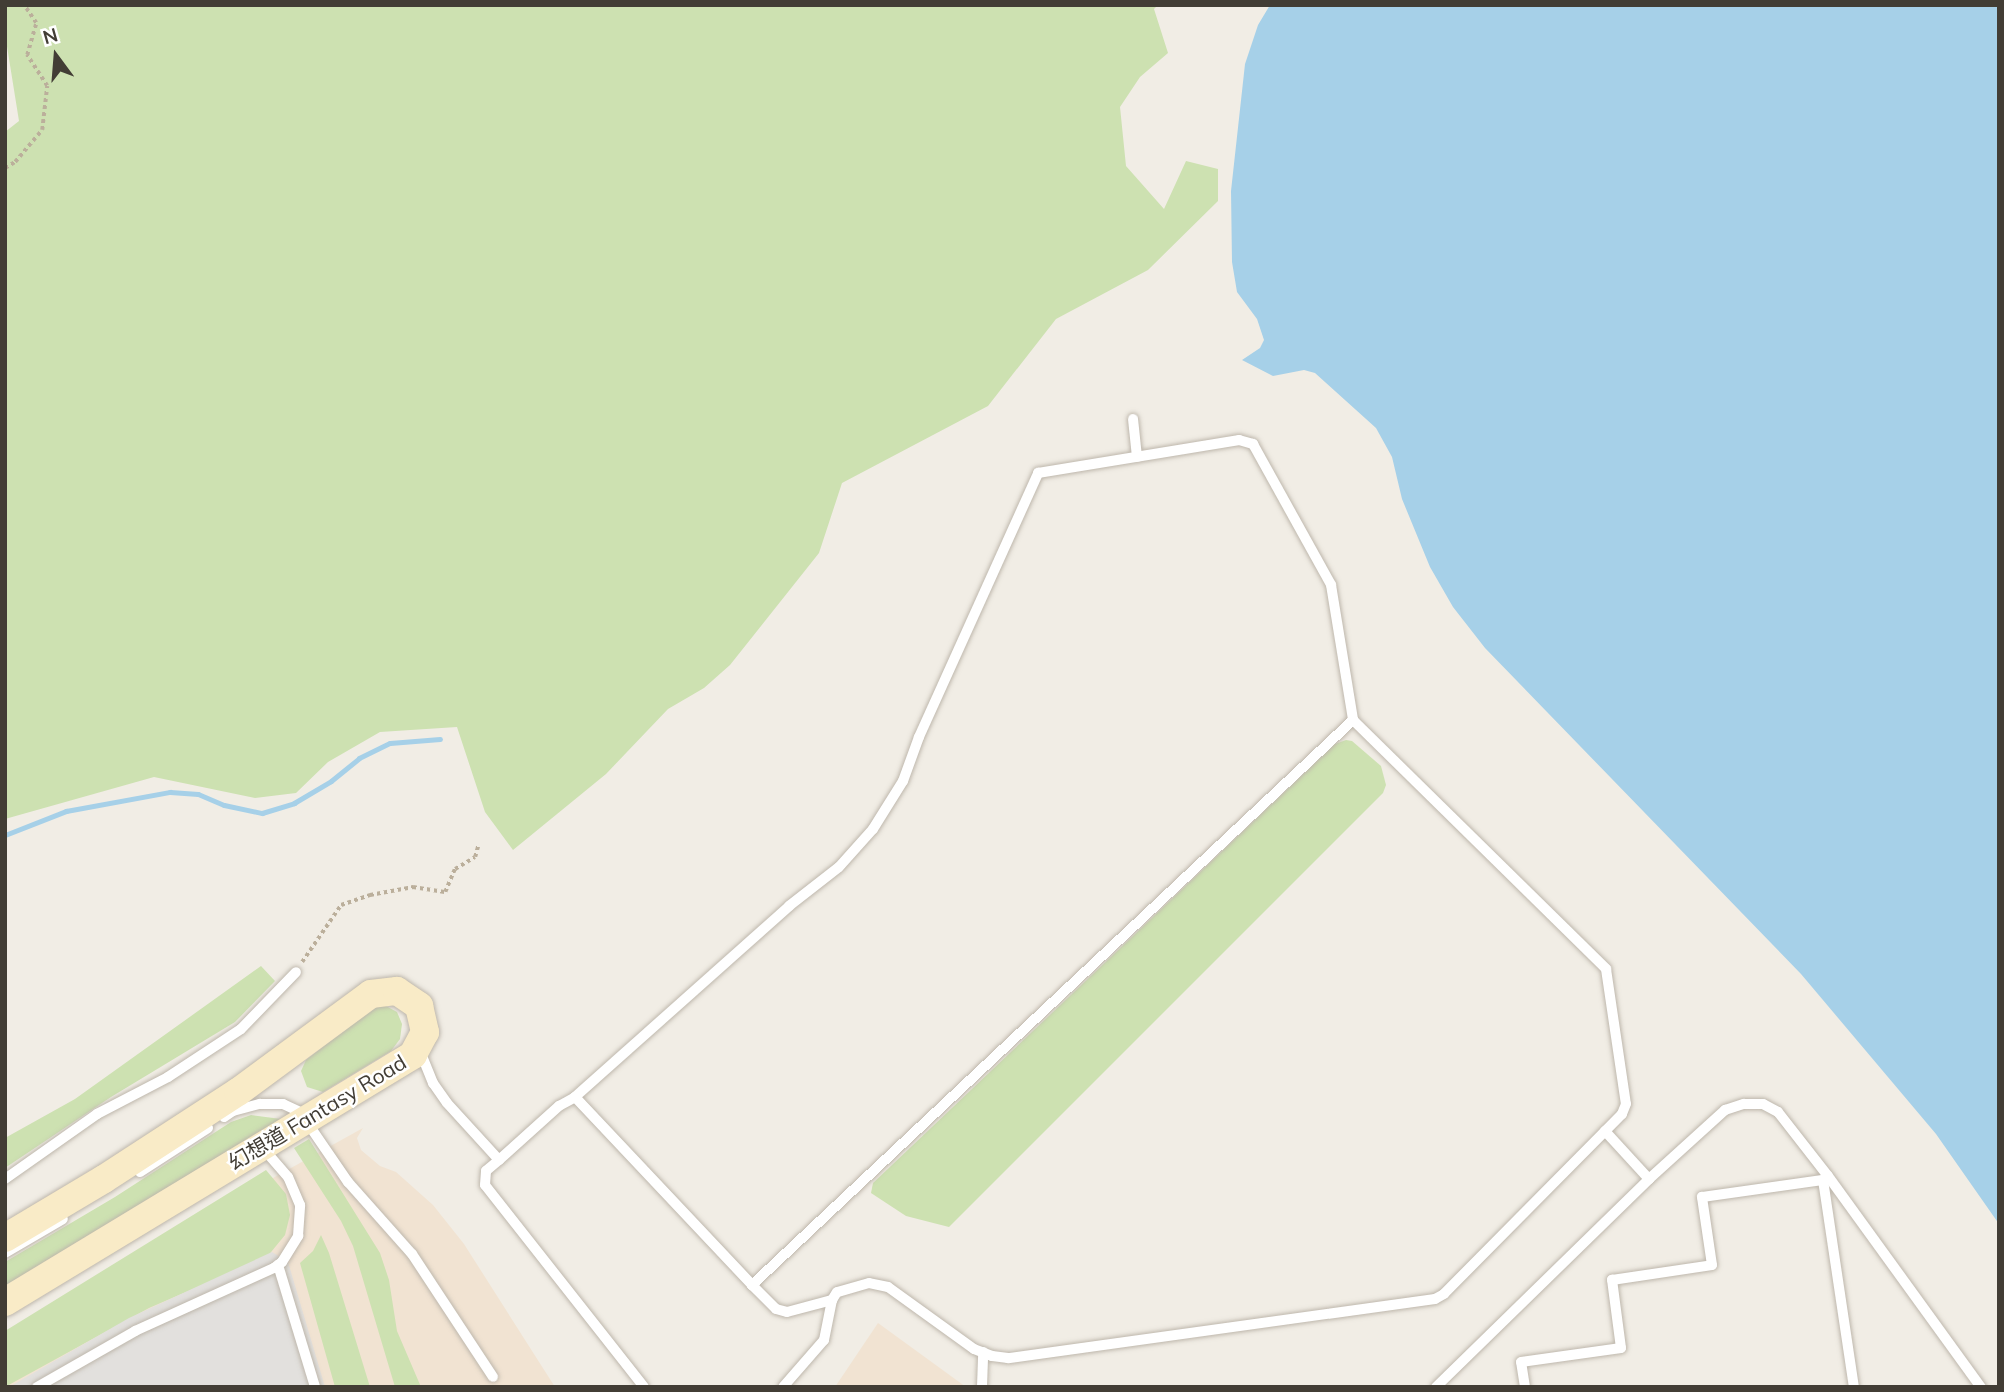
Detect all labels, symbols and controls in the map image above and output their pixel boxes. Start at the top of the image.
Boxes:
north arrow [21,21,91,91]
text: N [40,22,60,49]
street label: 幻想道 Fantasy Road [223,1049,411,1175]

